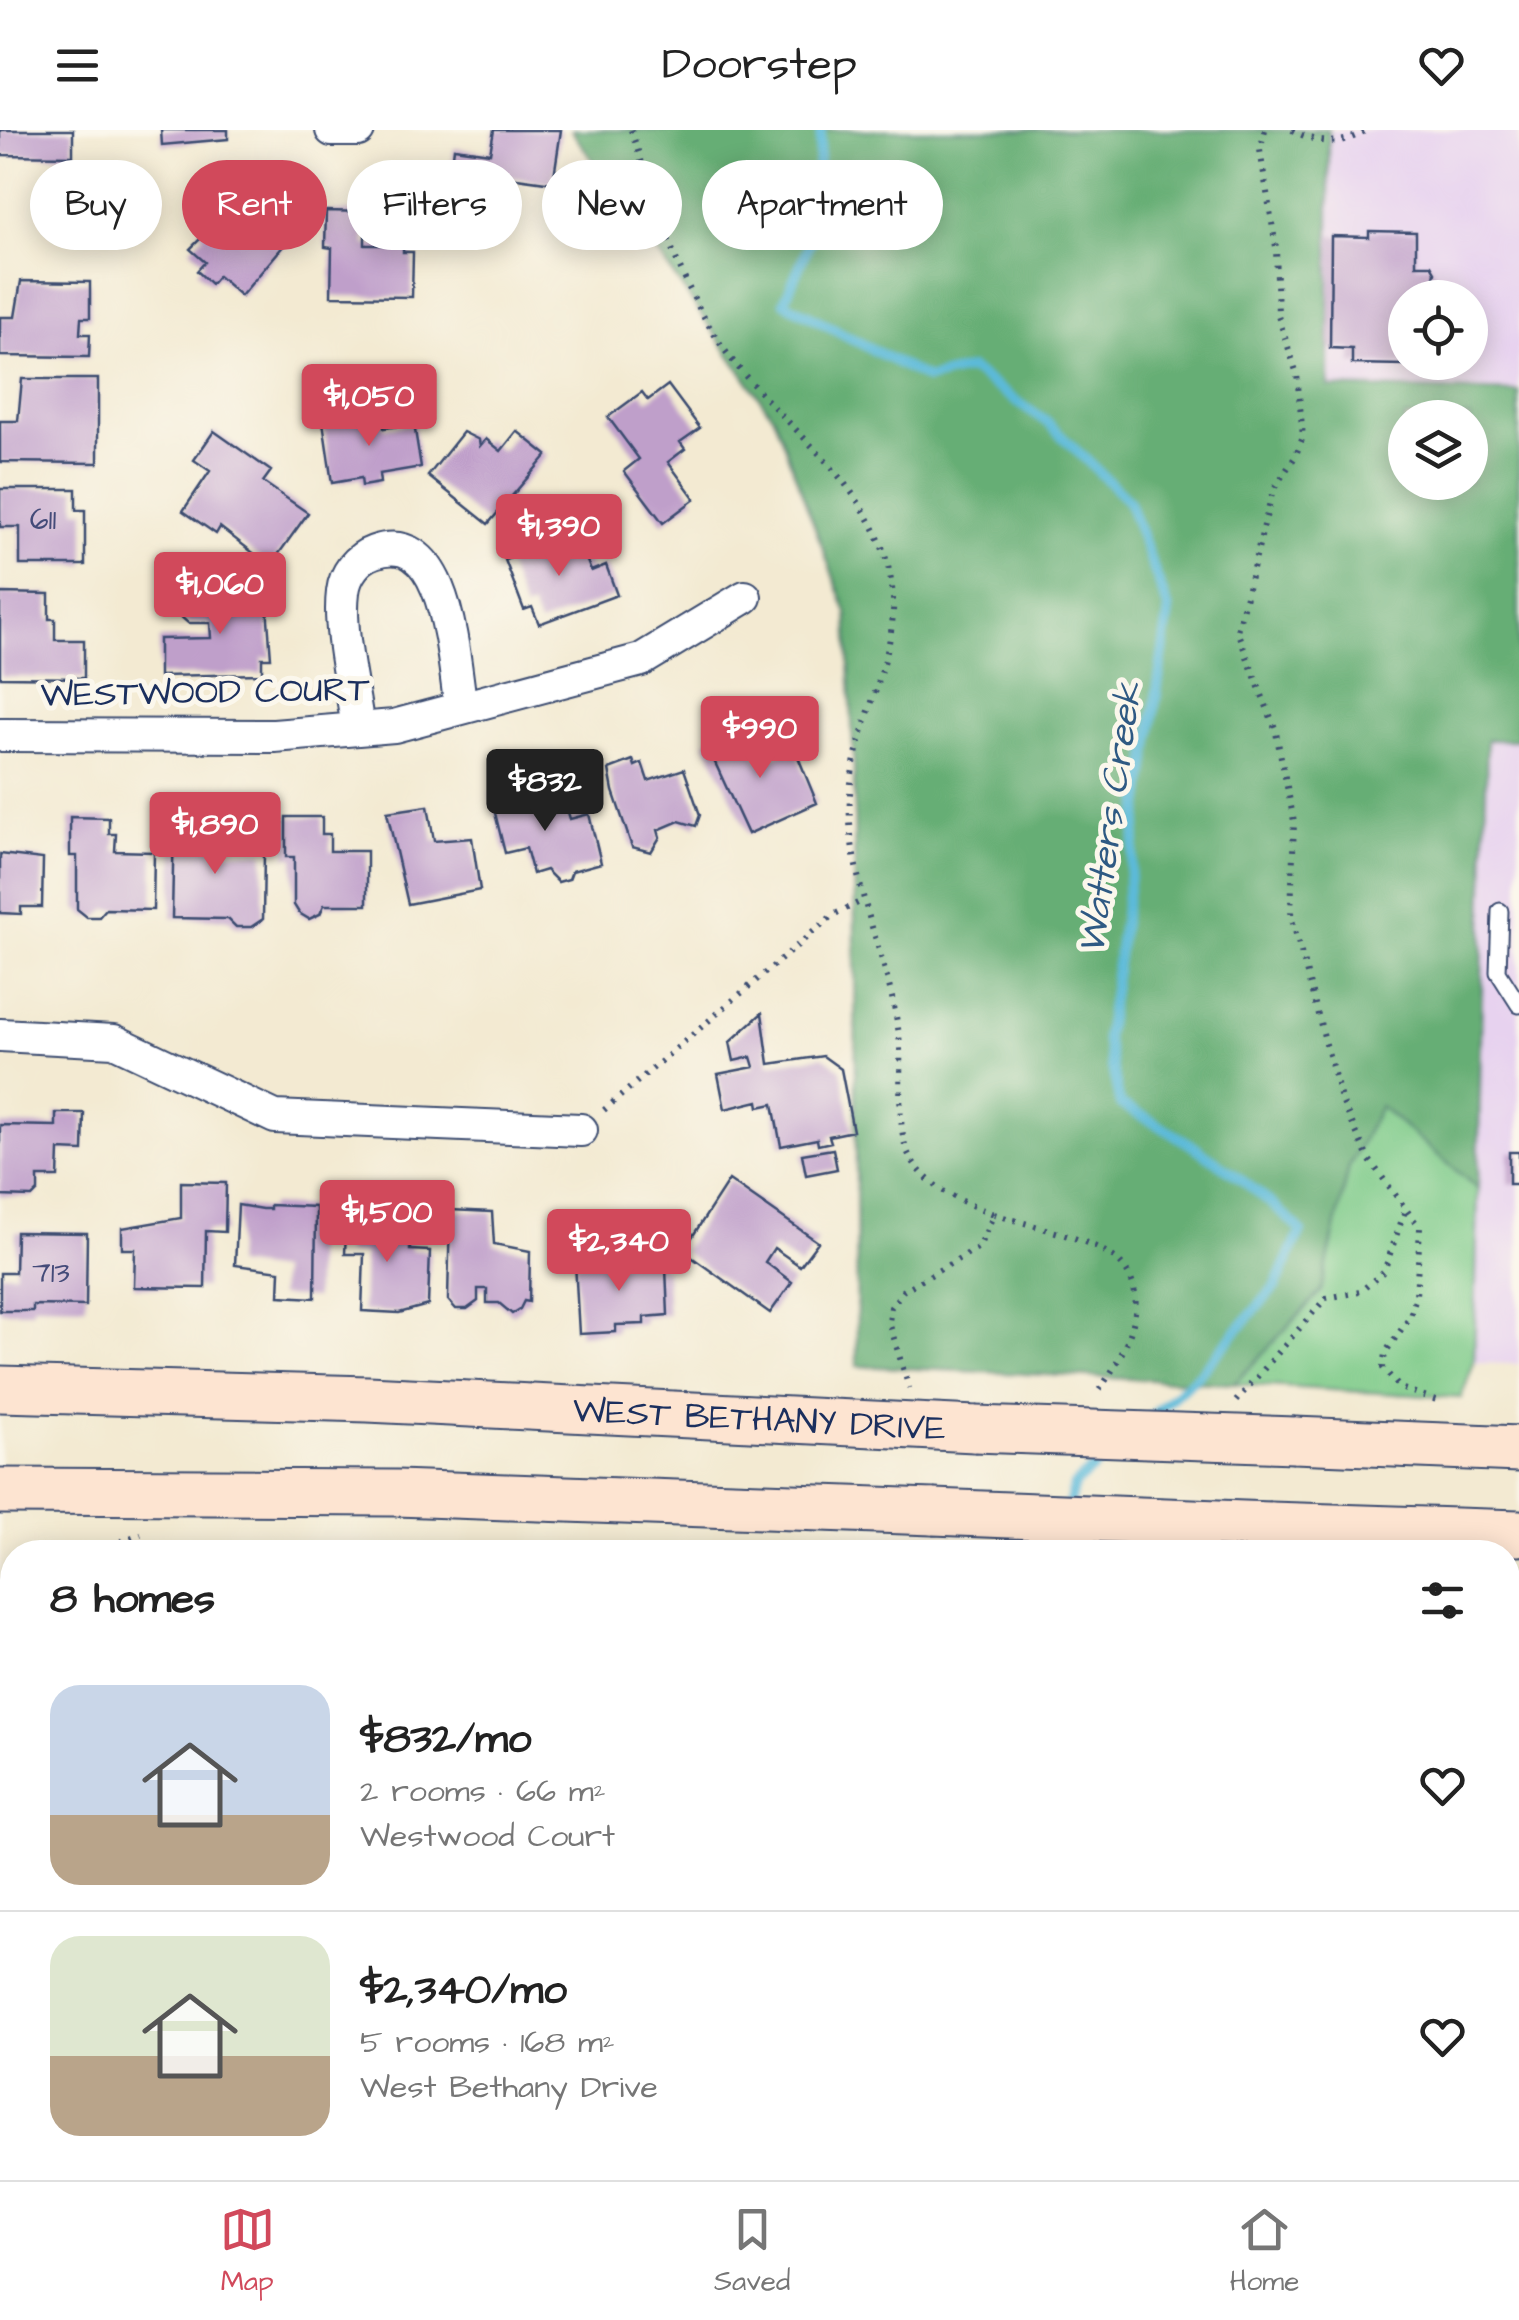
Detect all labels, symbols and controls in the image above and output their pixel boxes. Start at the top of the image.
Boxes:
text: Doorstep [662,34,857,96]
icon: menu [50,38,105,93]
icon: heart [1414,38,1469,93]
chip: Buy [30,160,162,250]
chip: Rent [182,160,327,250]
chip: Filters [347,160,522,250]
chip: New [542,160,682,250]
chip: Apartment [702,160,943,250]
map controls [1388,280,1488,500]
button: locate [1388,280,1488,380]
pin: $1,050 [288,364,450,449]
text: $1,050 [324,374,414,419]
button: layers [1388,400,1488,500]
pin: $1,390 [478,494,640,579]
house number: 611 [30,499,56,541]
text: $1,390 [518,504,600,549]
pin: $1,060 [139,552,301,637]
text: $1,060 [176,562,264,607]
street label: WESTWOOD COURT [40,665,370,720]
water label: Watters Creek [1066,678,1156,958]
pin: $990 [701,696,819,781]
text: $990 [723,706,797,751]
pin: $832 [486,749,604,834]
text: $832 [508,759,582,804]
pin: $1,890 [134,792,296,877]
text: $1,890 [172,802,258,847]
pin: $1,500 [306,1180,468,1265]
text: $1,500 [342,1190,432,1235]
pin: $2,340 [538,1209,700,1294]
text: $2,340 [569,1219,669,1264]
house number: 713 [32,1252,70,1294]
street label: WEST BETHANY DRIVE [572,1386,947,1454]
text: 8 homes [50,1571,215,1629]
icon: filters [1415,1573,1470,1628]
text: $832/mo [360,1711,531,1769]
icon: home [130,1725,250,1845]
icon: heart [1415,1758,1470,1813]
text: 2 rooms · 66 m² [360,1769,606,1814]
text: Westwood Court [360,1814,615,1859]
text: $2,340/mo [360,1962,567,2020]
icon: home [130,1976,250,2096]
icon: heart [1415,2009,1470,2064]
text: 5 rooms · 168 m² [360,2020,615,2065]
text: West Bethany Drive [360,2065,658,2110]
tab: Map [220,2202,275,2301]
tab: Saved [714,2202,790,2301]
tab: Home [1230,2202,1299,2301]

